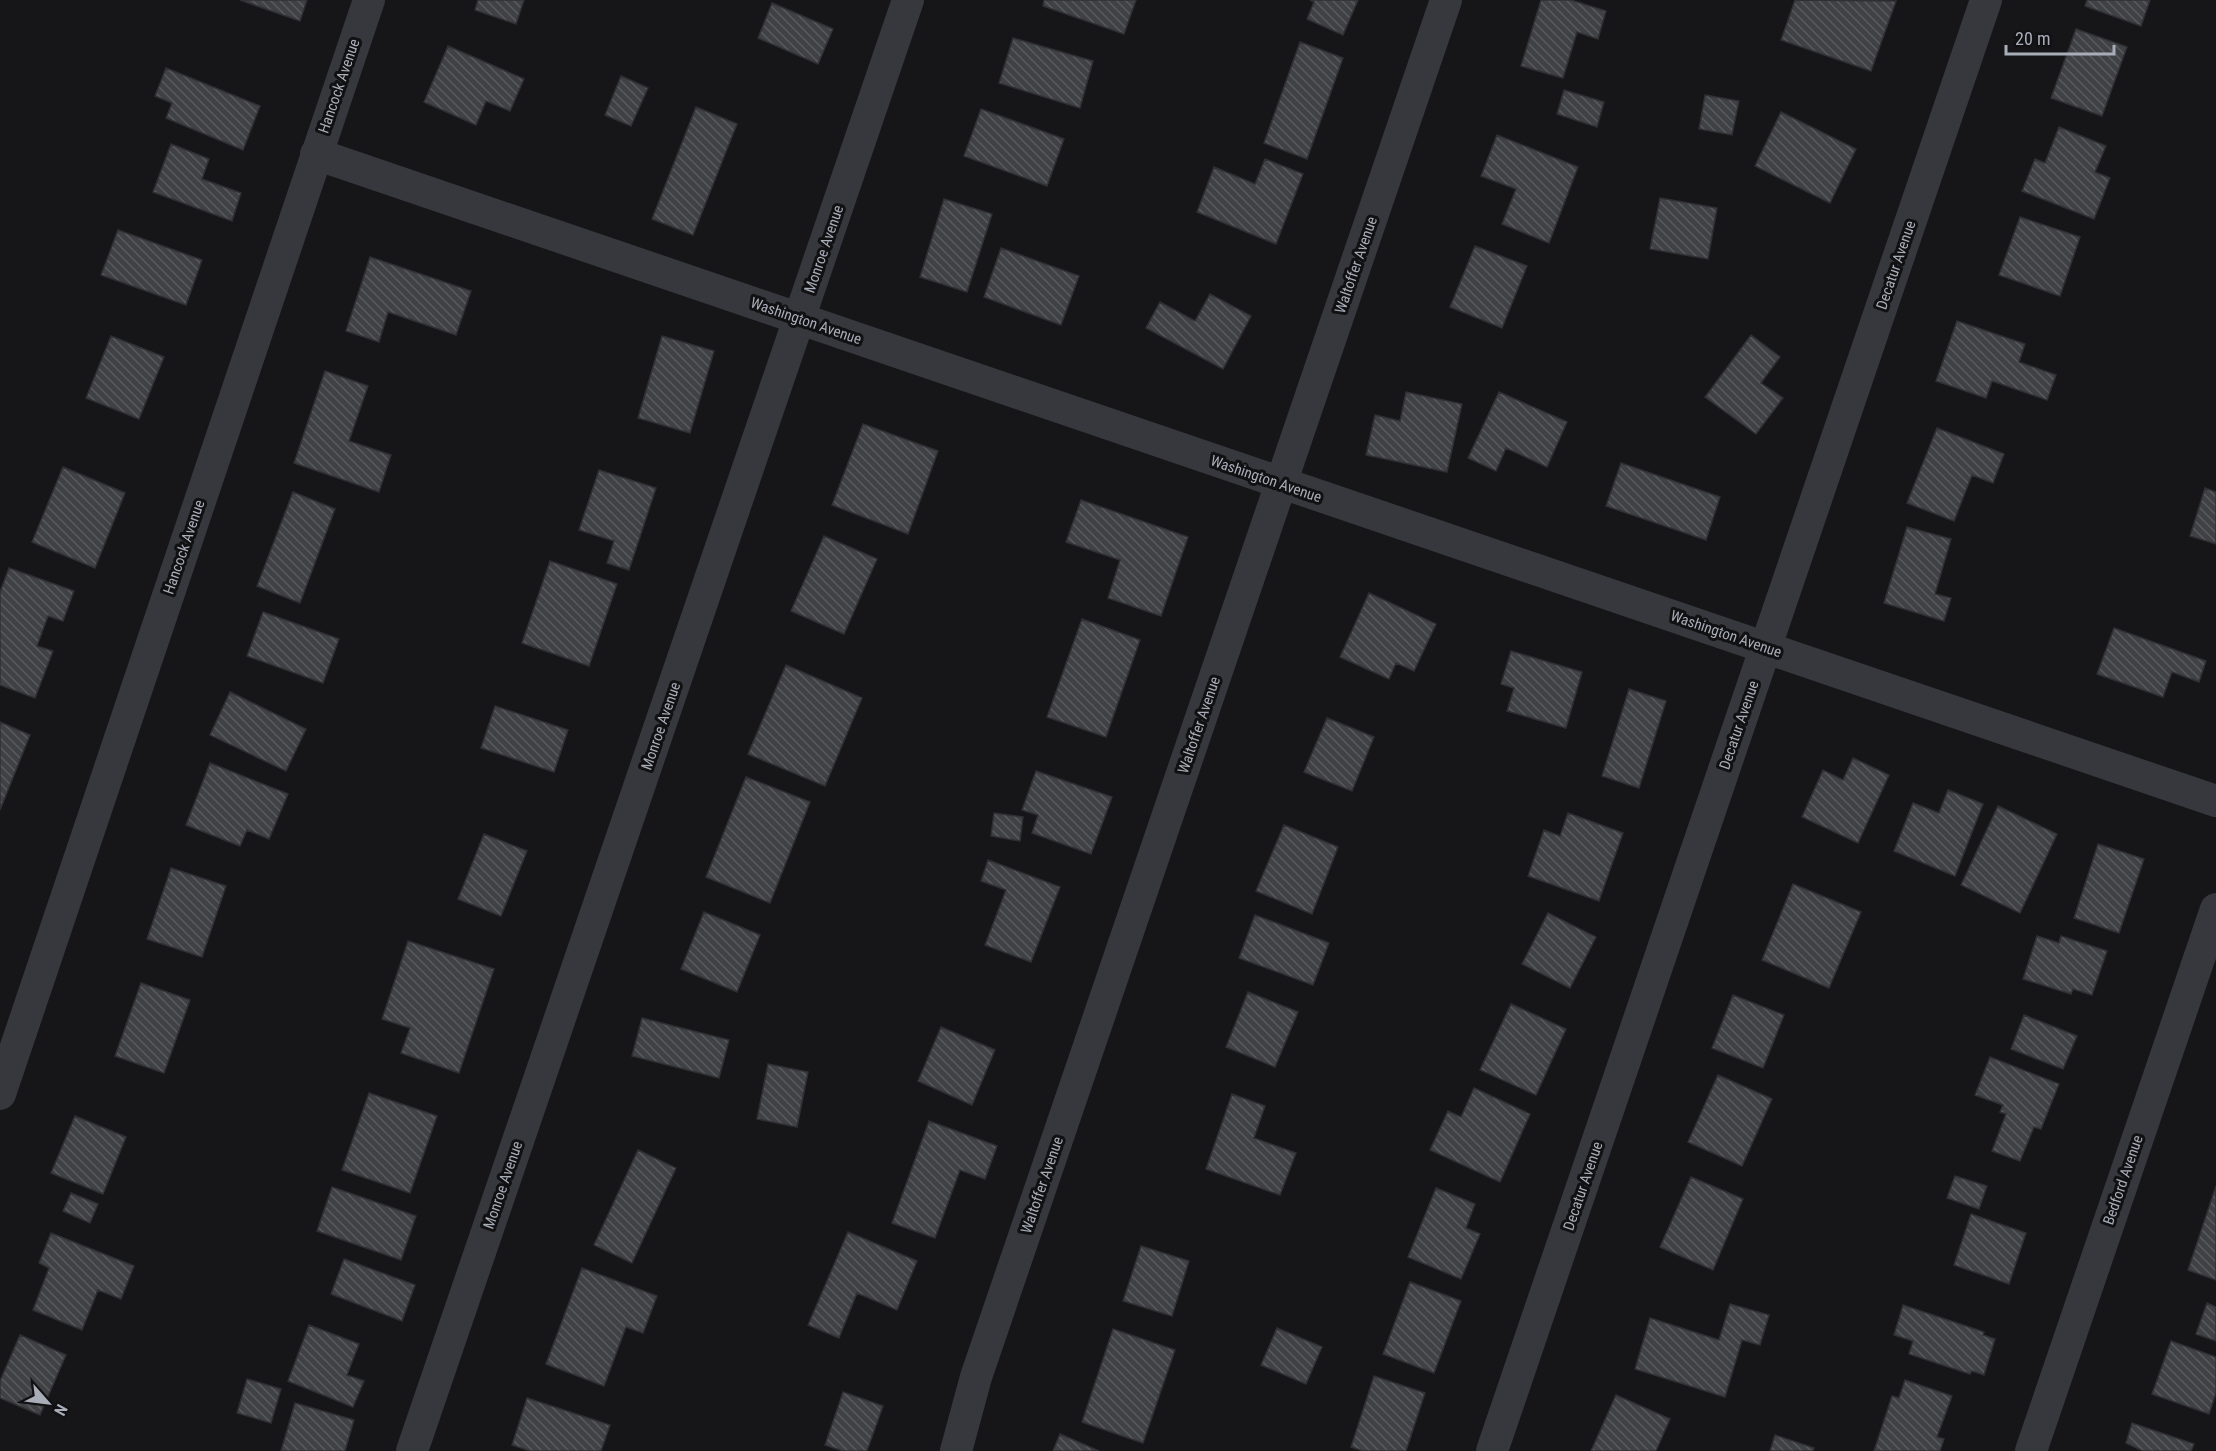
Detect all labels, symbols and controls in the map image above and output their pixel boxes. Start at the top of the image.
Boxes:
scale bar [2006,18,2114,56]
text: 20 m [2015,28,2050,49]
street label: Hancock Avenue [314,36,364,136]
street label: Monroe Avenue [801,203,847,295]
street label: Waltoffer Avenue [1331,214,1381,316]
street label: Decatur Avenue [1872,218,1920,312]
street label: Washington Avenue [748,294,864,348]
street label: Washington Avenue [1208,452,1324,506]
street label: Hancock Avenue [159,497,209,597]
street label: Washington Avenue [1668,607,1784,661]
street label: Waltoffer Avenue [1174,674,1224,776]
street label: Decatur Avenue [1715,678,1763,772]
street label: Monroe Avenue [638,680,684,772]
street label: Bedford Avenue [2099,1133,2147,1227]
street label: Waltoffer Avenue [1017,1134,1067,1236]
street label: Monroe Avenue [480,1139,526,1231]
street label: Decatur Avenue [1559,1139,1607,1233]
north arrow [18,1373,78,1433]
text: N [50,1401,71,1419]

